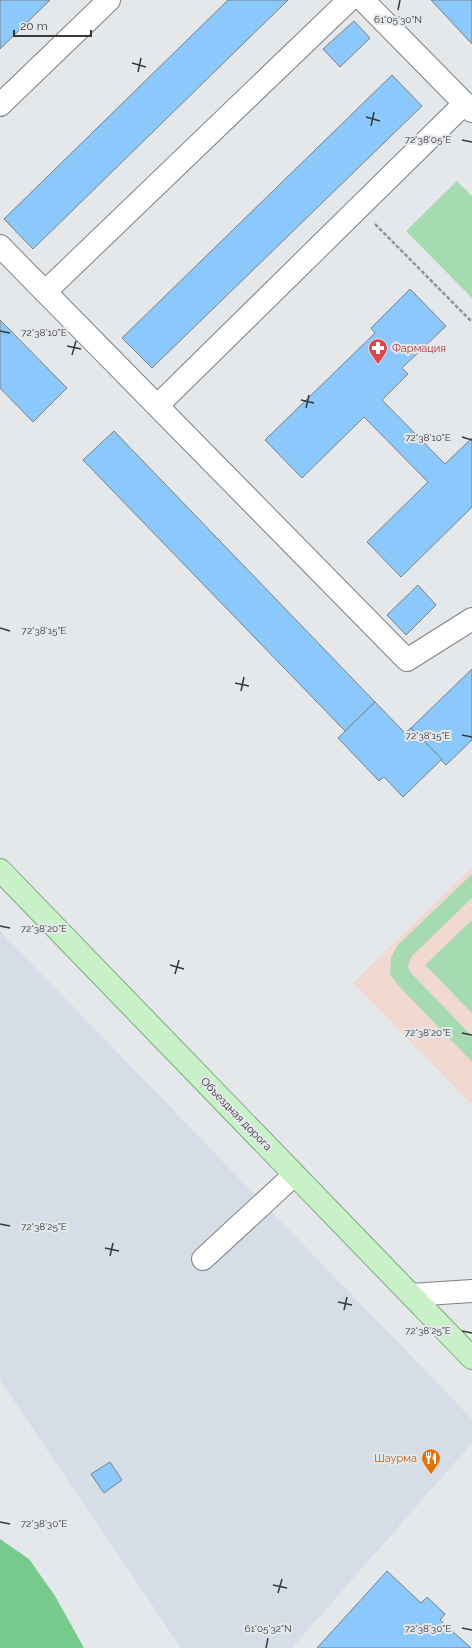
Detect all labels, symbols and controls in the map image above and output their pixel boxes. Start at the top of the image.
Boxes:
scale bar [14,12,91,38]
text: 61°05'30"N [374,14,422,25]
text: 20 m [20,19,48,33]
text: 72°38'05"E [405,134,451,145]
text: 72°38'10"E [21,327,67,338]
pharmacy icon: Фармация [367,337,389,365]
place label: Фармация [392,342,446,355]
text: 72°38'10"E [405,432,451,443]
text: 72°38'15"E [22,625,66,636]
text: 72°38'15"E [406,730,450,741]
text: 72°38'20"E [21,923,67,934]
text: 72°38'20"E [405,1027,451,1038]
street label: Объездная дорога [198,1075,274,1153]
text: 72°38'25"E [21,1221,67,1232]
text: 72°38'25"E [405,1325,451,1336]
restaurant icon: Шаурма [420,1447,442,1475]
place label: Шаурма [374,1452,417,1465]
text: 72°38'30"E [21,1518,67,1529]
text: 61°05'32"N [244,1623,292,1634]
text: 72°38'30"E [405,1623,451,1634]

